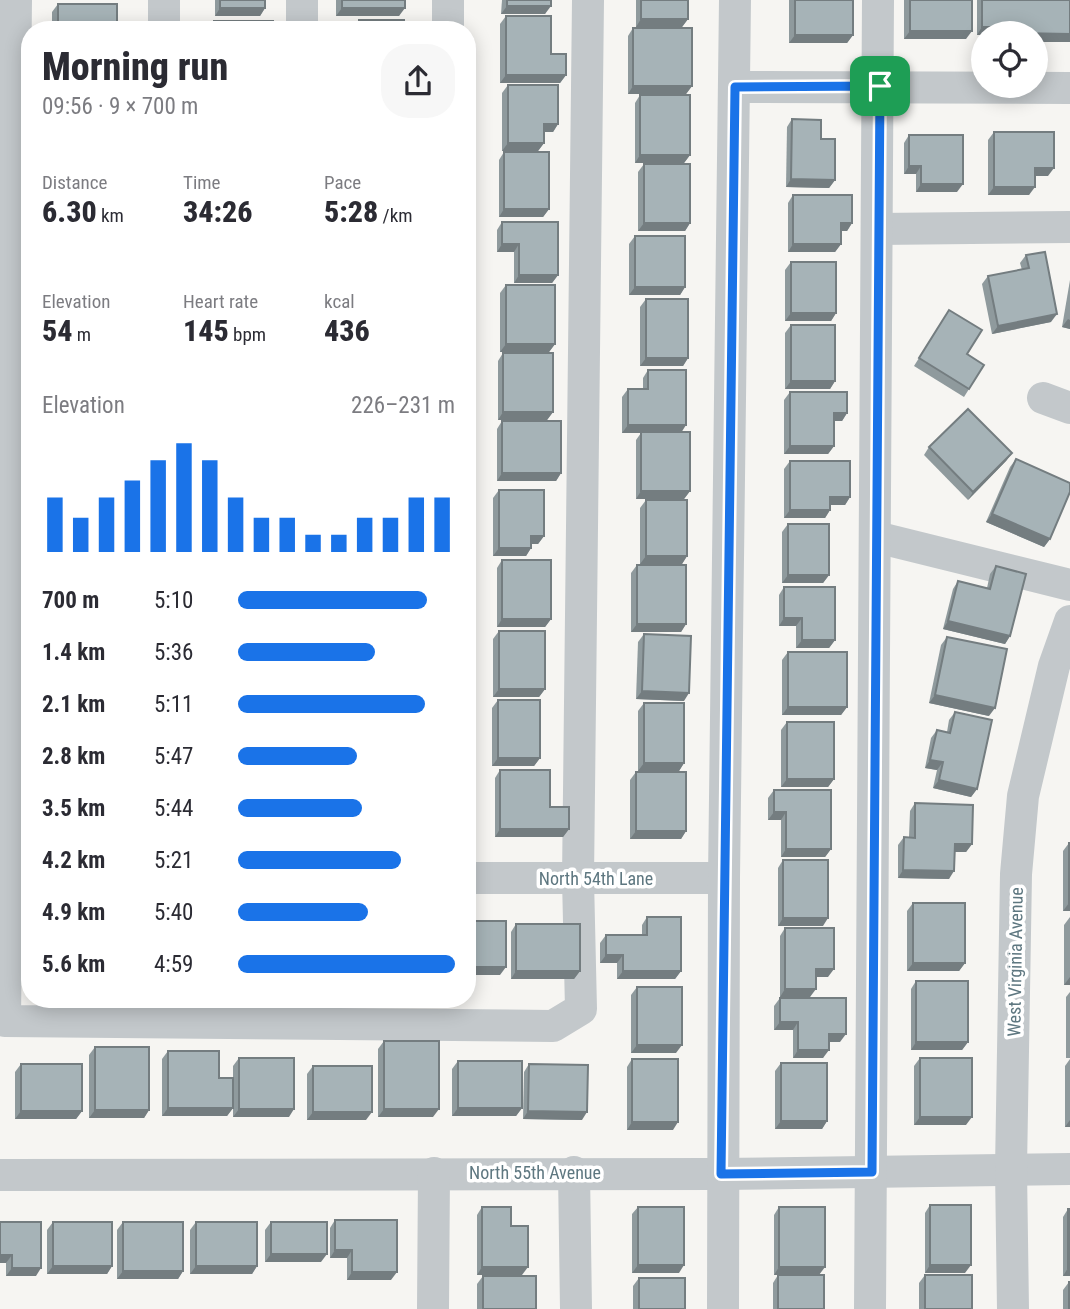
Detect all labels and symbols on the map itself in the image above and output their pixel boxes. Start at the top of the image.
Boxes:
pin [850,56,910,116]
street label: North 54th Lane [539,868,653,889]
street label: West Virginia Avenue [1003,887,1027,1037]
street label: North 55th Avenue [469,1162,601,1183]

